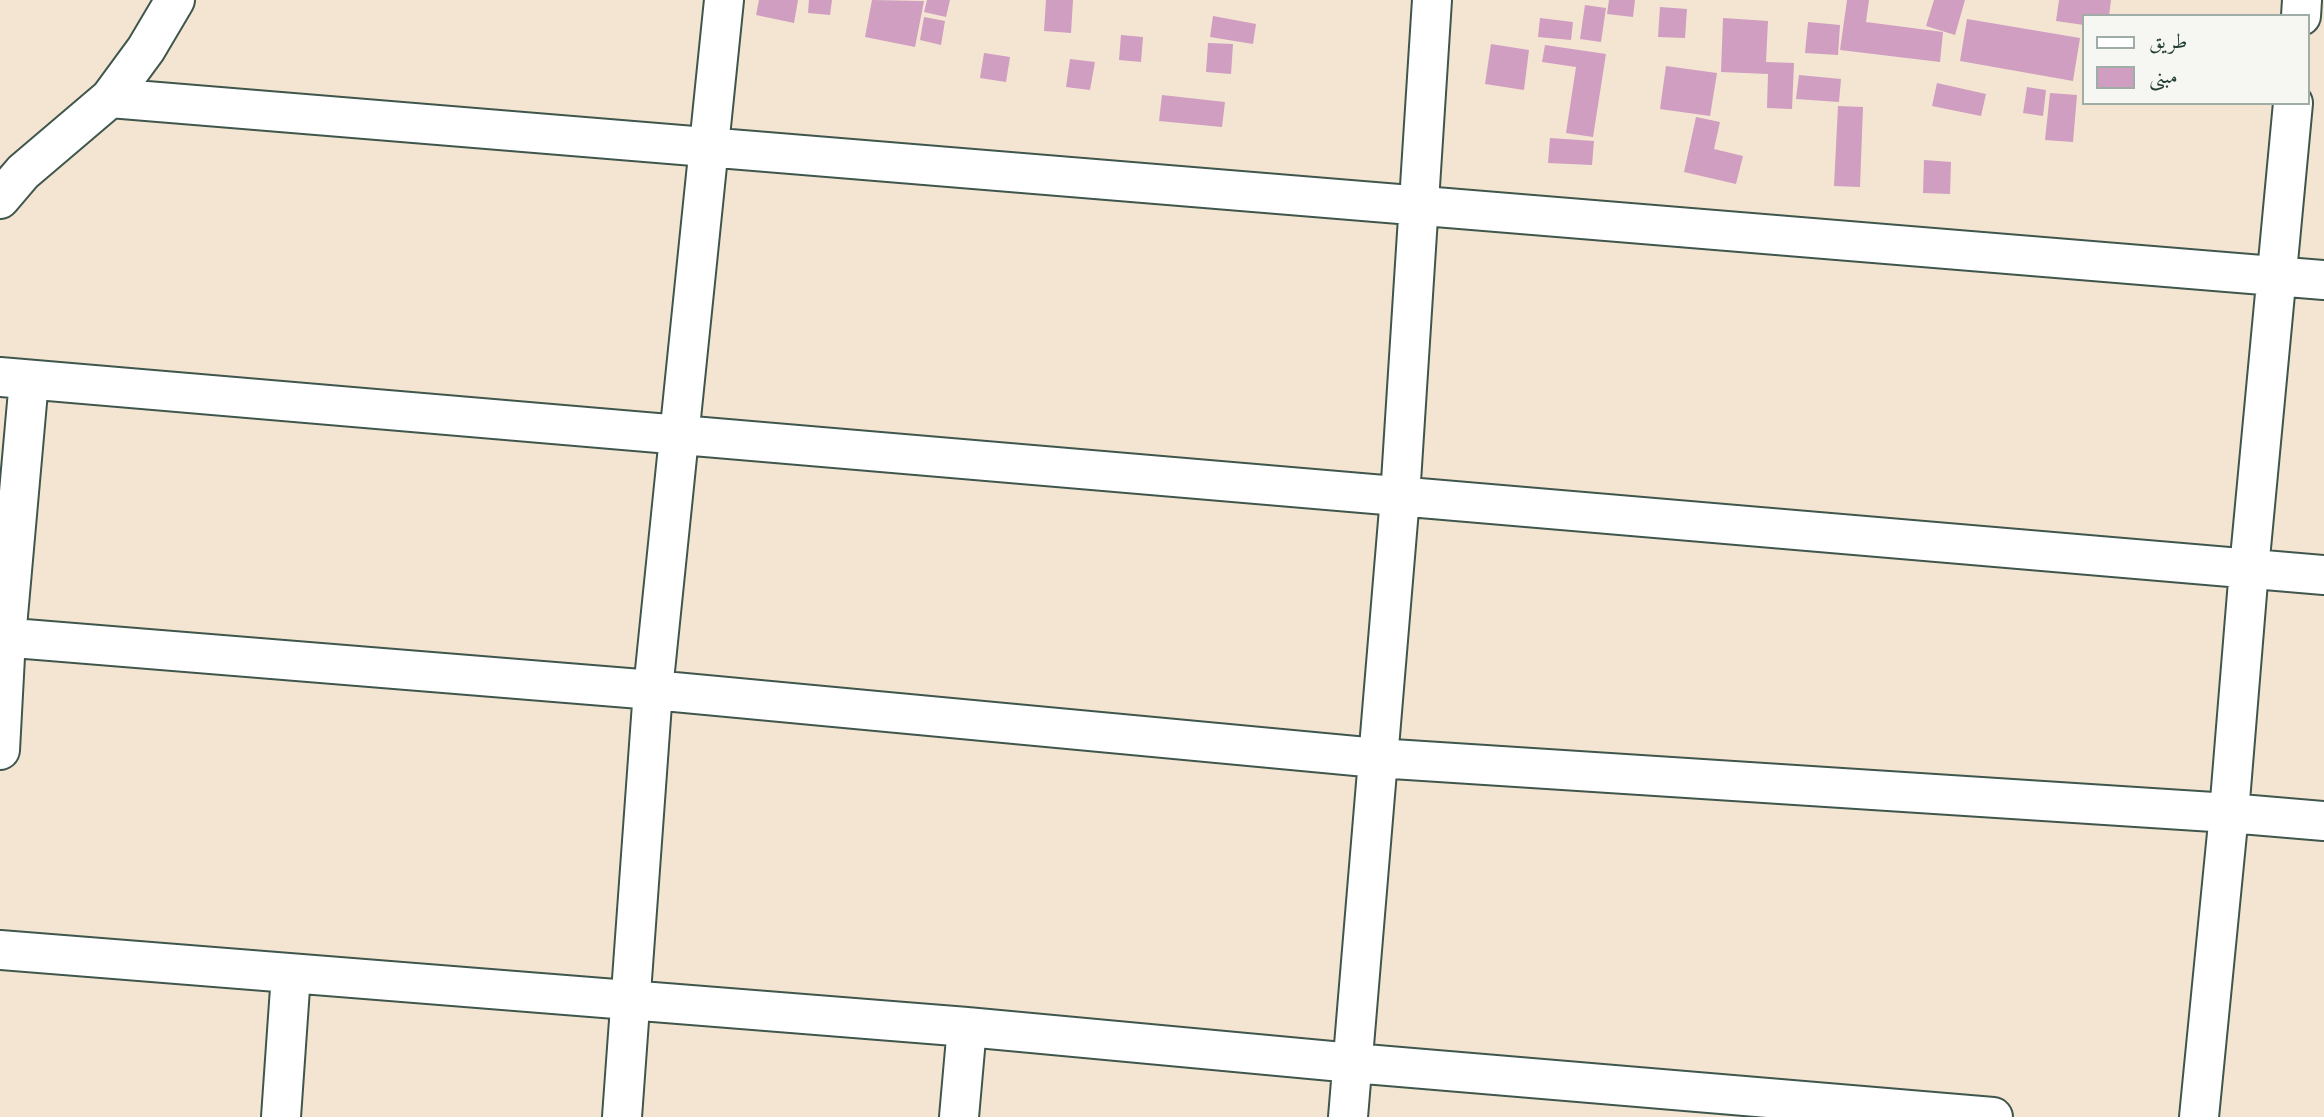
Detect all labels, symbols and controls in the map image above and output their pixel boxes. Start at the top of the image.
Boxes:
legend [2082,14,2310,105]
text: طريق [2149,28,2187,53]
text: مبنى [2149,63,2178,88]

